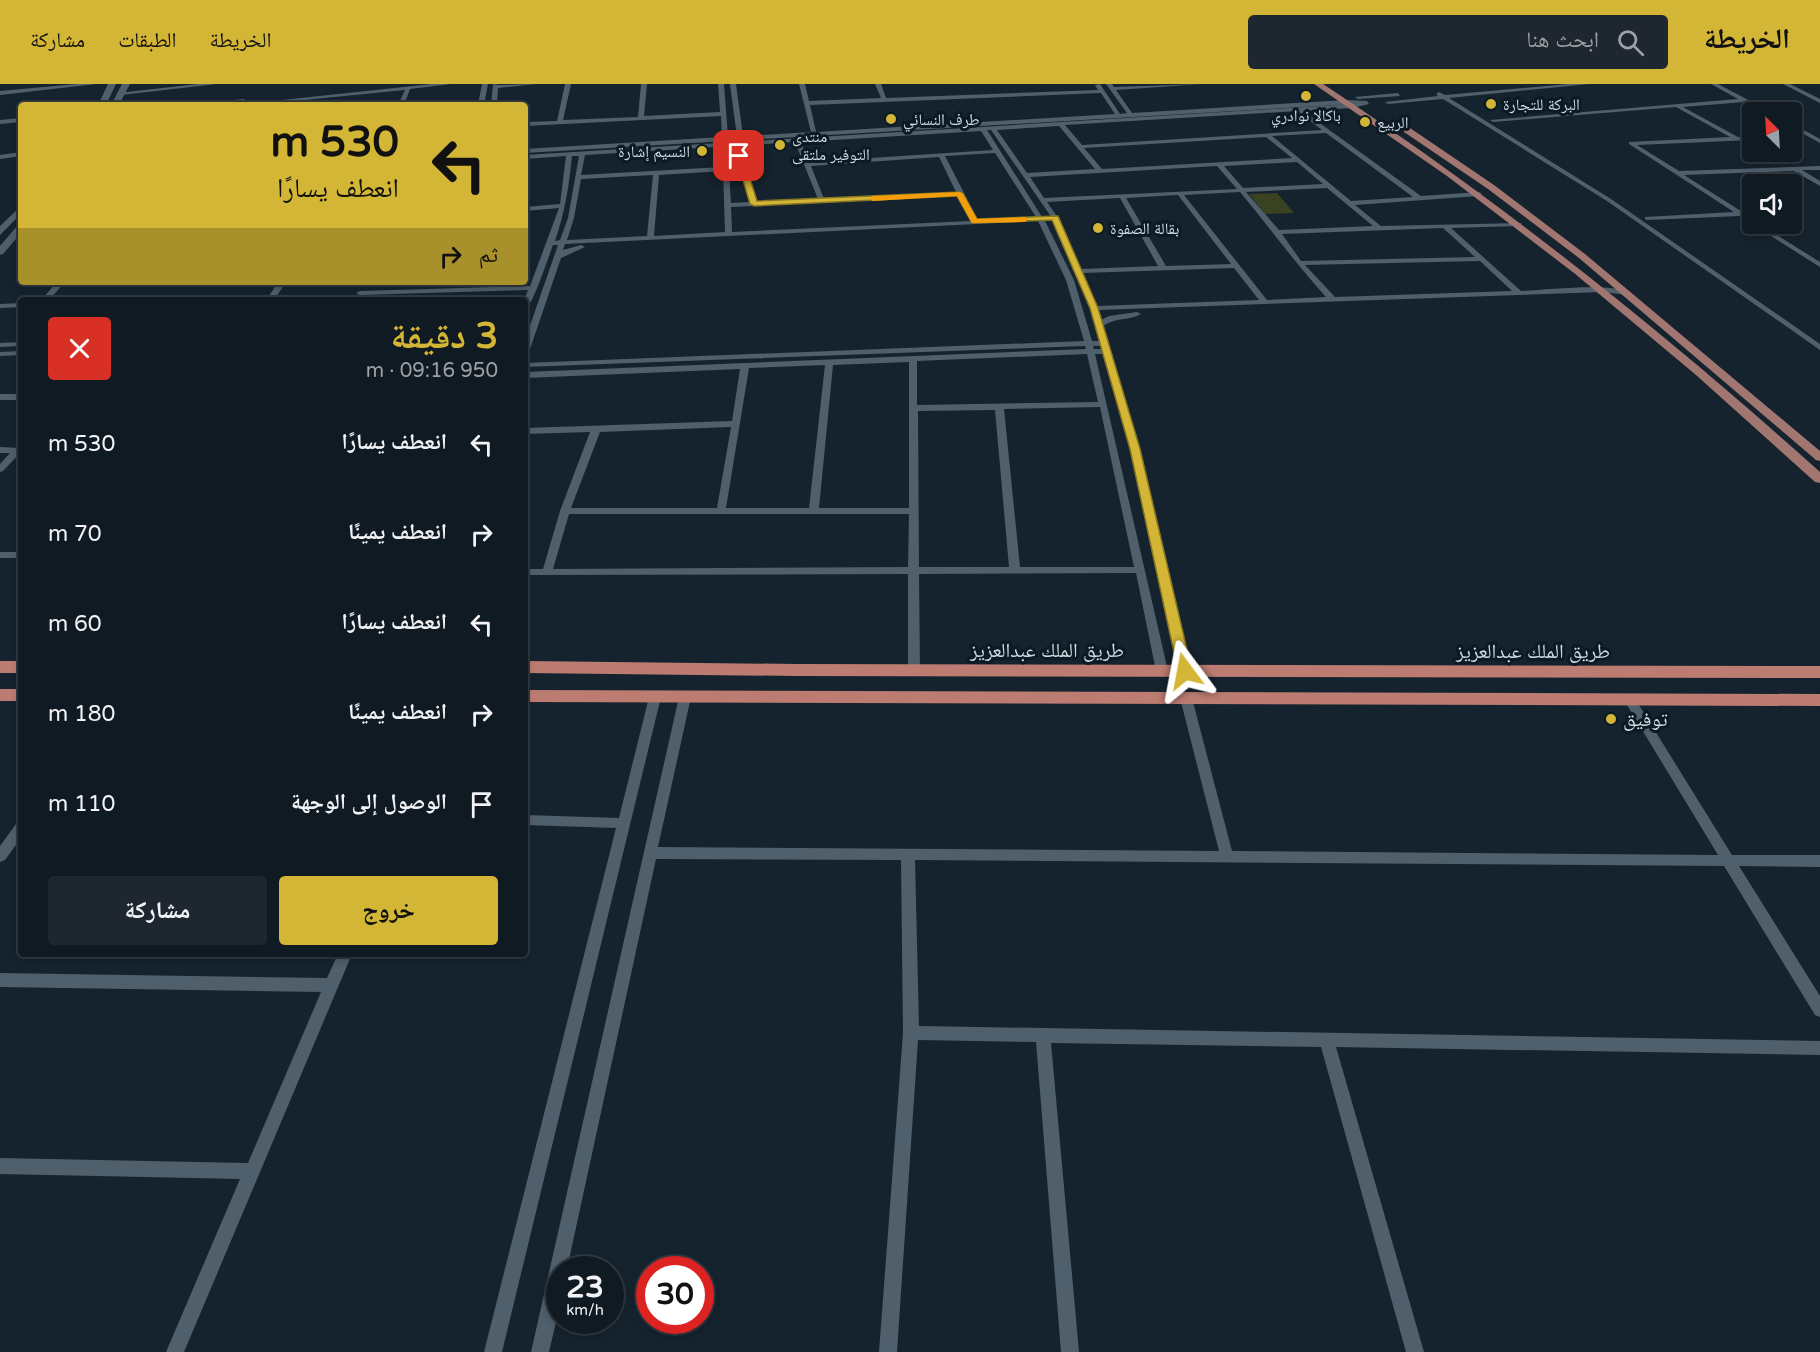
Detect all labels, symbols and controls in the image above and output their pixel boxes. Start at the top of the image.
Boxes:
search box [1248,15,1668,69]
text: الخريطة [1704,22,1790,56]
icon: search [1614,26,1647,59]
text: ابحث هنا [1526,27,1599,53]
text: مشاركة [30,28,85,53]
text: الطبقات [118,28,177,53]
text: الخريطة [210,28,271,53]
marker: باكالا نوادري [1299,89,1313,103]
place label: البركة للتجارة [1503,95,1580,115]
marker: البركة للتجارة [1484,97,1498,111]
north arrow [1742,102,1802,162]
map controls [1742,102,1802,234]
place label: باكالا نوادري [1271,106,1341,128]
place label: طرف النسائي [903,110,980,132]
marker: طرف النسائي [884,112,898,126]
place label: الربيع [1377,113,1408,133]
marker: الربيع [1358,115,1372,129]
text: 530 m [270,117,399,168]
icon: left [420,126,498,204]
place label: منتدى التوفير ملتقى [792,127,870,165]
pin [713,130,764,181]
marker: منتدى التوفير ملتقى [773,138,787,152]
icon: arrive [722,139,755,172]
place label: النسيم إشارة [618,142,690,162]
marker: النسيم إشارة [695,144,709,158]
text: انعطف يسارًا [277,172,399,205]
button: sound [1742,174,1802,234]
place label: بقالة الصفوة [1110,219,1179,239]
marker: بقالة الصفوة [1091,221,1105,235]
icon: right [434,240,467,273]
text: ثم [479,242,498,268]
text: 3 دقيقة [390,315,498,358]
button: close [48,317,111,380]
text: 950 m · 09:16 [366,359,498,383]
icon: left [465,428,498,461]
text: انعطف يسارًا [342,429,447,455]
text: 530 m [48,431,115,457]
icon: right [465,518,498,551]
text: انعطف يمينًا [348,519,447,545]
text: 70 m [48,521,102,547]
icon: left [465,608,498,641]
text: انعطف يسارًا [342,609,447,635]
text: 60 m [48,611,102,637]
street label: طريق الملك عبدالعزيز [969,639,1124,663]
position arrow [1153,639,1217,703]
street label: طريق الملك عبدالعزيز [1455,640,1610,664]
icon: right [465,698,498,731]
text: انعطف يمينًا [348,699,447,725]
text: 180 m [48,701,115,727]
place label: توفيق [1623,708,1668,732]
marker: توفيق [1604,712,1618,726]
icon: arrive [465,788,498,821]
text: الوصول إلى الوجهة [291,789,447,815]
text: 110 m [48,791,115,817]
button: مشاركة [48,876,267,945]
button: خروج [279,876,498,945]
speed limit sign: 30 [636,1256,714,1334]
text: 23 [566,1269,604,1306]
text: km/h [566,1301,604,1319]

